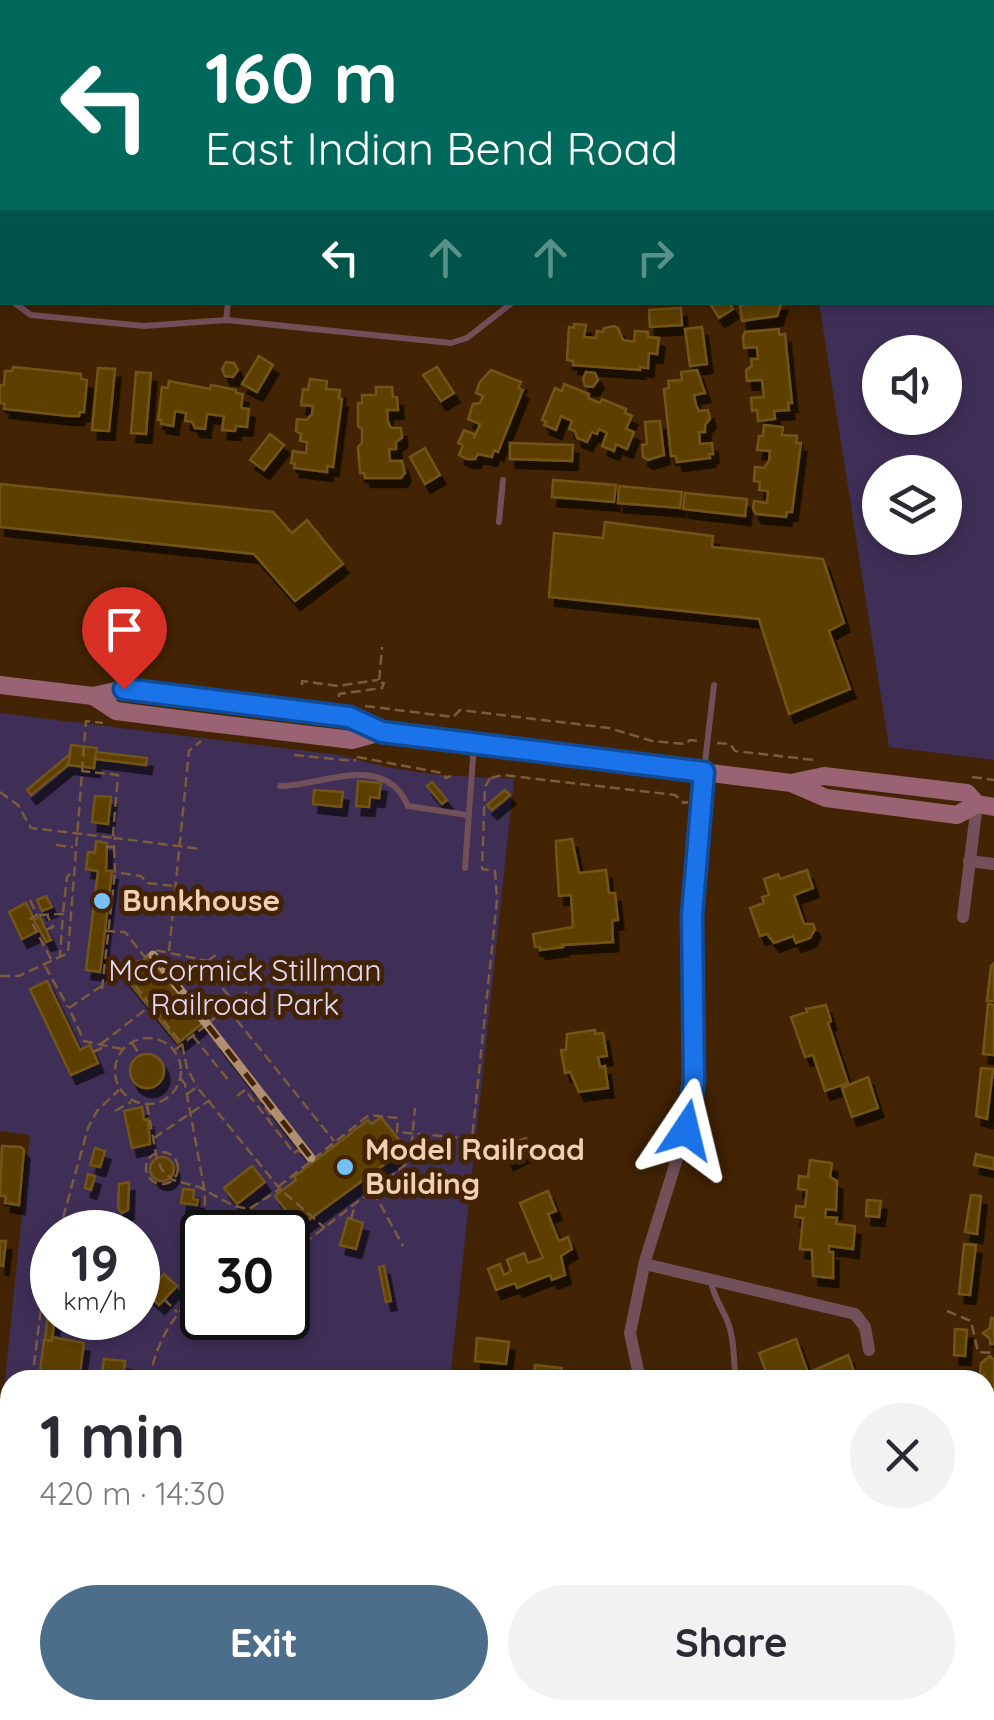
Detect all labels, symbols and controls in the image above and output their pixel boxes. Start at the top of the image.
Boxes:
text: 160 m [205,33,398,121]
icon: left [40,40,170,170]
text: East Indian Bend Road [205,120,678,176]
icon: left [313,230,368,285]
icon: ahead [418,230,473,285]
icon: ahead [523,230,578,285]
icon: right [628,230,683,285]
map controls [862,335,962,555]
button: sound [862,335,962,435]
button: layers [862,455,962,555]
pin [82,587,167,690]
icon: arrive [97,602,152,657]
place label: Bunkhouse [122,881,280,919]
marker: Bunkhouse [91,890,113,912]
park label: McCormick Stillman Railroad Park [108,951,382,1023]
position arrow [634,1078,738,1182]
place label: Model Railroad Building [365,1130,585,1202]
marker: Model Railroad Building [334,1156,356,1178]
speed limit sign: 30 [180,1210,310,1340]
text: 19 [71,1231,119,1294]
text: km/h [63,1285,127,1316]
text: 1 min [40,1398,185,1473]
button: close [850,1403,955,1508]
text: 420 m · 14:30 [40,1473,225,1513]
button: Exit [40,1585,488,1700]
button: Share [508,1585,955,1700]

